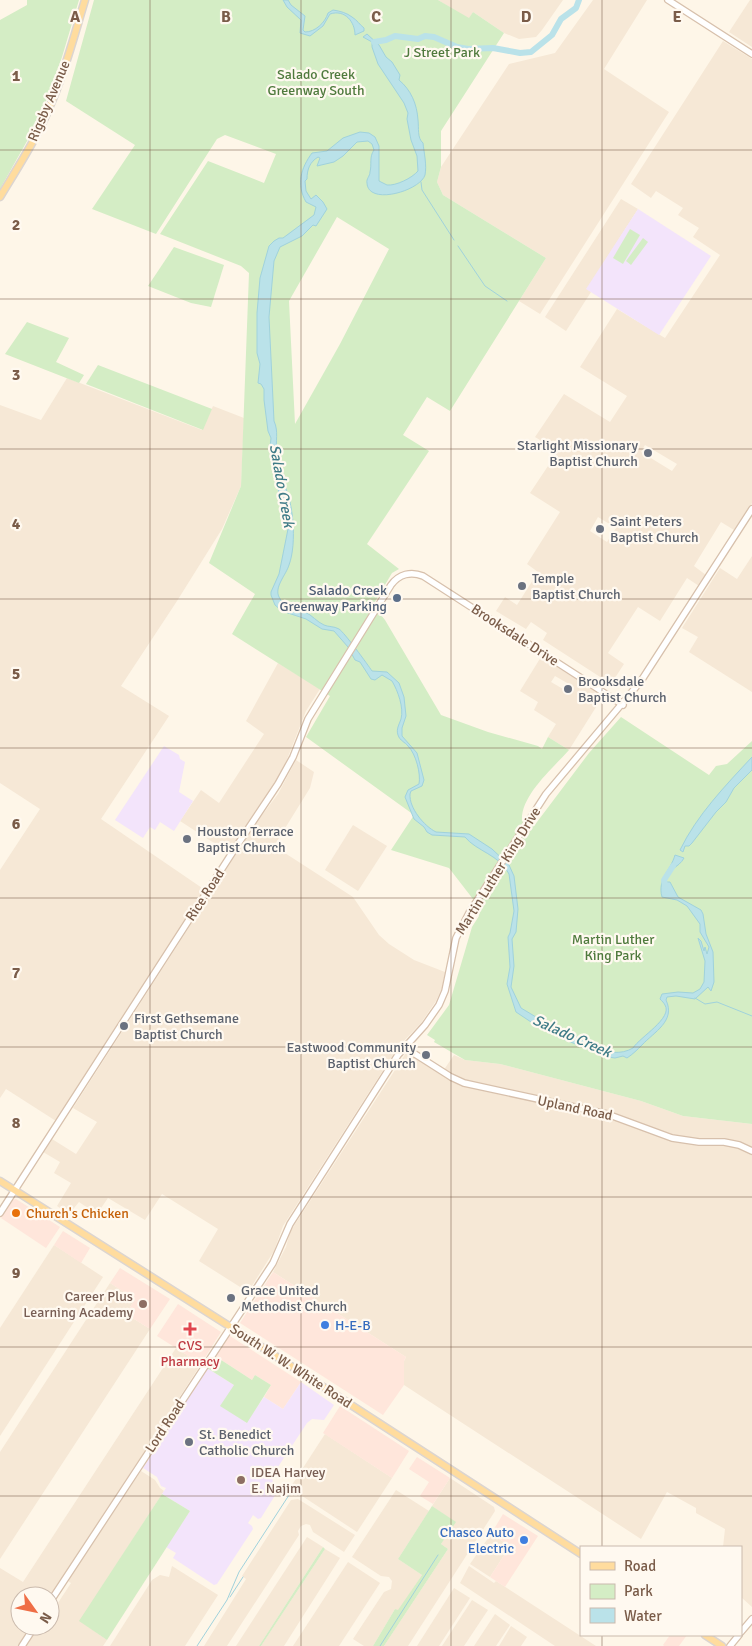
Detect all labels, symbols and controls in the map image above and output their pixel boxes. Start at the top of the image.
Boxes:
text: A [70,7,81,27]
text: B [221,7,231,27]
text: C [371,7,381,27]
text: D [521,7,532,27]
text: E [672,7,682,27]
park label: J Street Park [404,44,480,61]
street label: Rigsby Avenue [24,58,74,144]
text: 1 [12,66,21,86]
park label: Salado Creek Greenway South [267,66,365,99]
text: 2 [12,215,20,235]
text: 3 [12,365,20,385]
place label: Starlight Missionary Baptist Church [517,437,638,470]
water label: Salado Creek [266,443,298,530]
marker: Starlight Missionary Baptist Church [642,447,654,459]
place label: Saint Peters Baptist Church [610,513,699,546]
text: 4 [12,514,21,534]
marker: Saint Peters Baptist Church [594,523,606,535]
place label: Temple Baptist Church [532,570,621,603]
marker: Temple Baptist Church [516,580,528,592]
place label: Salado Creek Greenway Parking [280,582,387,615]
marker: Salado Creek Greenway Parking [391,592,403,604]
street label: Brooksdale Drive [468,600,562,670]
text: 5 [12,664,20,684]
place label: Brooksdale Baptist Church [578,673,667,706]
marker: Brooksdale Baptist Church [562,683,574,695]
street label: Martin Luther King Drive [452,804,544,938]
text: 6 [12,814,21,834]
place label: Houston Terrace Baptist Church [197,823,294,856]
marker: Houston Terrace Baptist Church [181,833,193,845]
street label: Rice Road [182,866,228,924]
park label: Martin Luther King Park [572,931,655,964]
text: 7 [12,963,21,983]
place label: First Gethsemane Baptist Church [134,1010,239,1043]
water label: Salado Creek [530,1011,615,1062]
marker: First Gethsemane Baptist Church [118,1020,130,1032]
place label: Eastwood Community Baptist Church [286,1039,416,1072]
marker: Eastwood Community Baptist Church [420,1049,432,1061]
street label: Upland Road [536,1092,614,1124]
text: 8 [12,1113,21,1133]
place label: Church's Chicken [26,1205,129,1222]
marker: Church's Chicken [10,1207,22,1219]
text: 9 [12,1263,21,1283]
place label: Grace United Methodist Church [241,1282,347,1315]
place label: Career Plus Learning Academy [23,1288,133,1321]
marker: Grace United Methodist Church [225,1292,237,1304]
marker: Career Plus Learning Academy [137,1298,149,1310]
place label: H-E-B [335,1317,371,1334]
marker: H-E-B [319,1319,331,1331]
street label: South W. W. White Road [227,1320,355,1412]
marker: CVS Pharmacy [184,1323,196,1335]
place label: CVS Pharmacy [160,1337,220,1370]
street label: Lord Road [142,1396,188,1456]
place label: St. Benedict Catholic Church [199,1426,294,1459]
marker: St. Benedict Catholic Church [183,1436,195,1448]
place label: IDEA Harvey E. Najim [251,1464,326,1497]
marker: IDEA Harvey E. Najim [235,1474,247,1486]
place label: Chasco Auto Electric [440,1524,514,1557]
marker: Chasco Auto Electric [518,1534,530,1546]
legend [580,1546,742,1636]
text: Road [624,1557,656,1575]
text: Park [624,1582,653,1600]
north arrow [10,1586,60,1636]
text: Water [624,1607,662,1625]
text: N [36,1609,55,1627]

